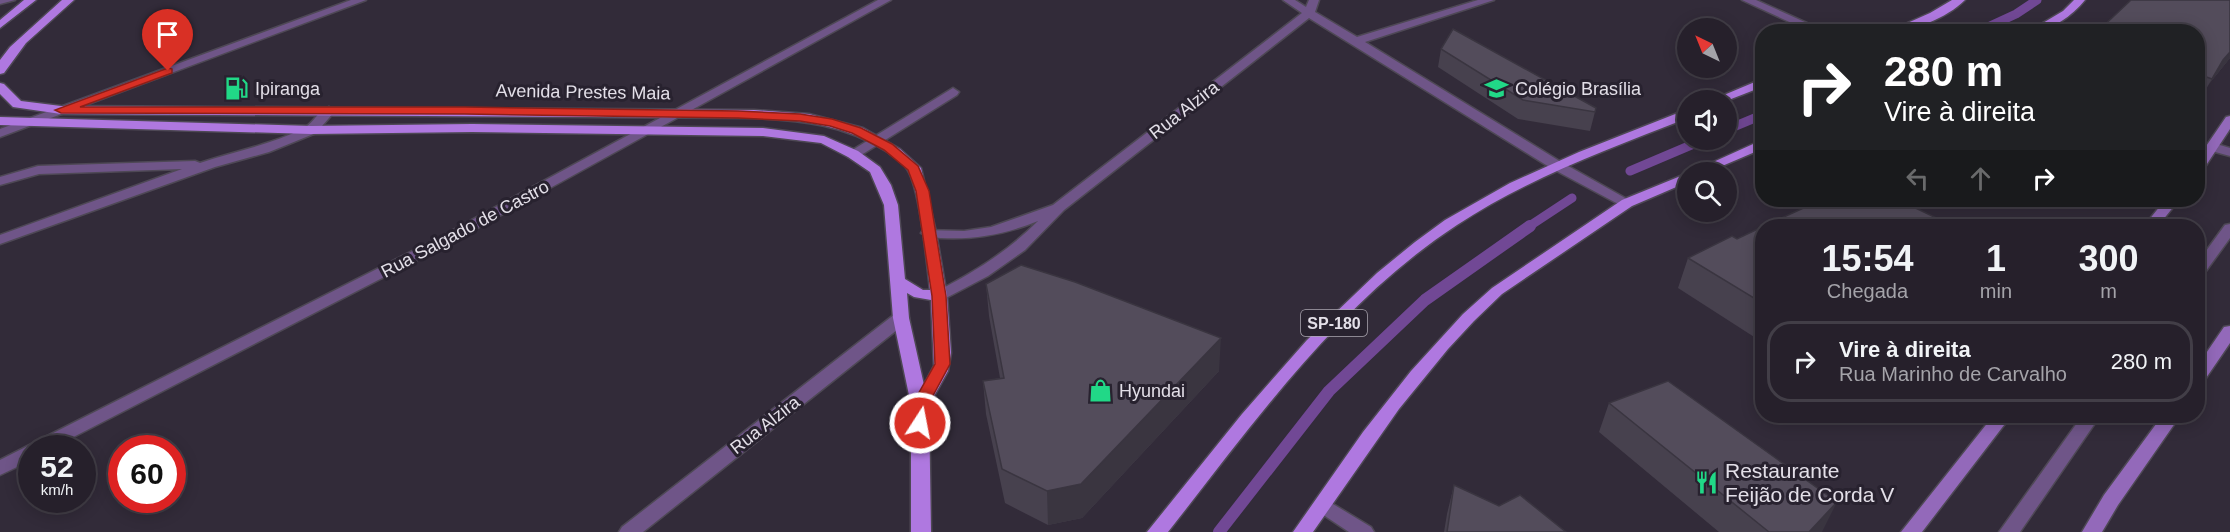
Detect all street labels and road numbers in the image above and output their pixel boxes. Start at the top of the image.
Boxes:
street label: Rua Alzira [1146,76,1223,143]
street label: Avenida Prestes Maia [495,80,672,104]
street label: Rua Salgado de Castro [378,176,552,282]
road number: SP-180 [1301,310,1367,336]
street label: Rua Alzira [727,391,804,458]

